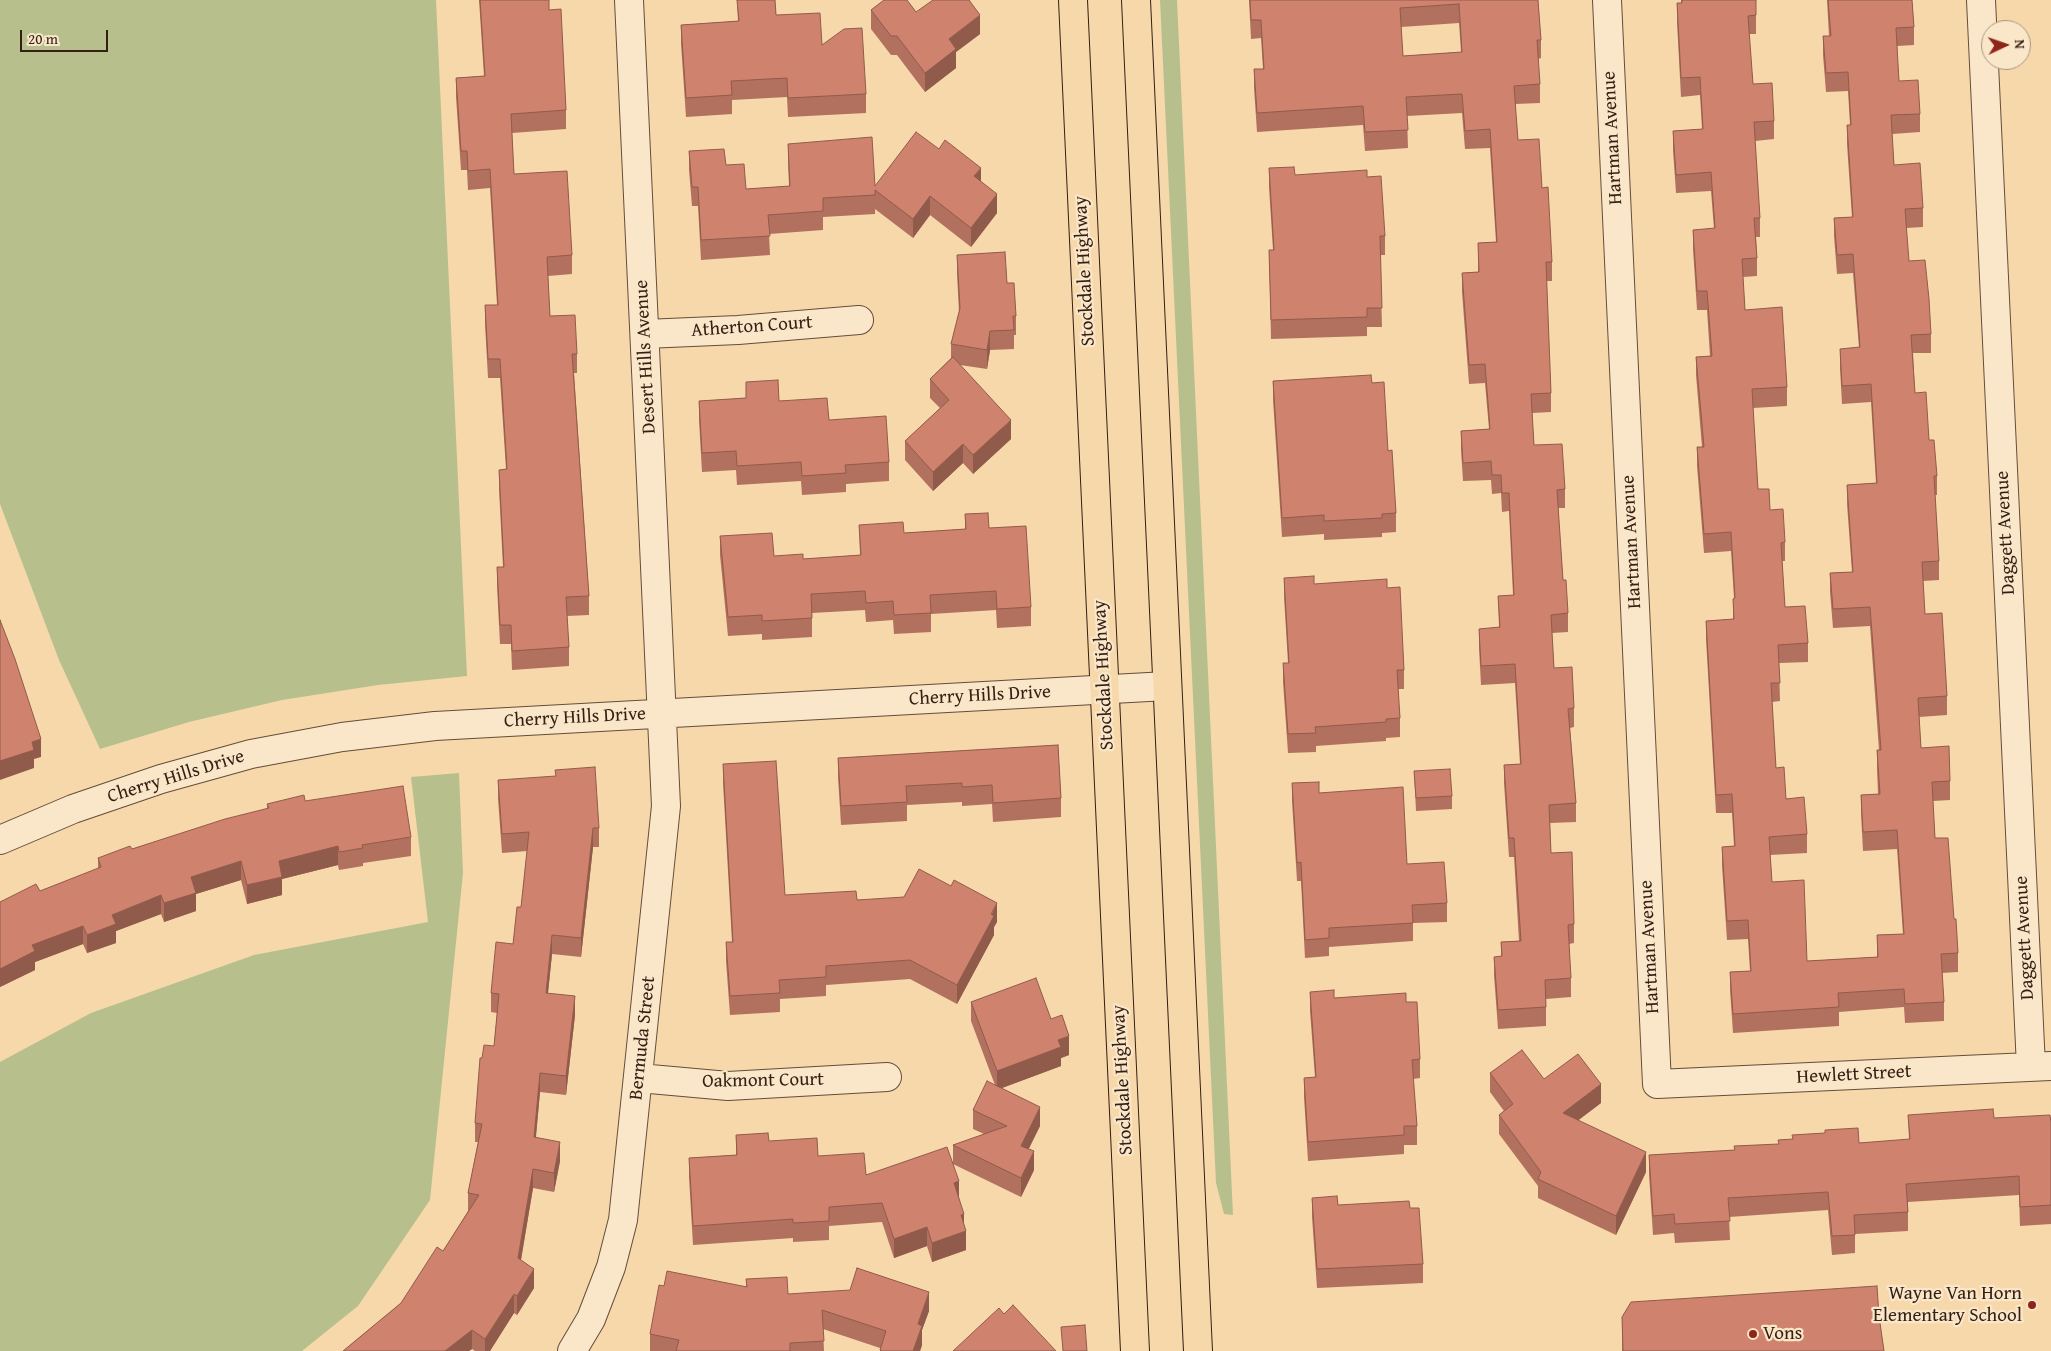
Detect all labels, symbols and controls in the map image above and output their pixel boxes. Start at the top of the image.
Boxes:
scale bar [22,20,110,52]
north arrow [1981,20,2031,70]
text: 20 m [28,28,58,49]
text: N [2010,39,2030,49]
street label: Hartman Avenue [1598,71,1628,205]
street label: Stockdale Highway [1070,195,1100,347]
street label: Desert Hills Avenue [631,279,661,435]
street label: Atherton Court [690,311,814,343]
street label: Daggett Avenue [1991,470,2021,596]
street label: Hartman Avenue [1617,475,1647,609]
street label: Stockdale Highway [1089,599,1119,751]
street label: Cherry Hills Drive [908,681,1052,711]
street label: Cherry Hills Drive [503,703,647,733]
street label: Cherry Hills Drive [105,745,247,809]
street label: Daggett Avenue [2010,875,2040,1001]
street label: Hartman Avenue [1635,880,1665,1014]
street label: Bermuda Street [625,975,661,1101]
street label: Stockdale Highway [1108,1004,1138,1156]
street label: Hewlett Street [1796,1061,1912,1089]
street label: Oakmont Court [702,1069,824,1093]
place label: Wayne Van Horn Elementary School [1873,1283,2022,1327]
marker: Wayne Van Horn Elementary School [2026,1299,2038,1311]
place label: Vons [1763,1323,1802,1345]
marker: Vons [1747,1328,1759,1340]

